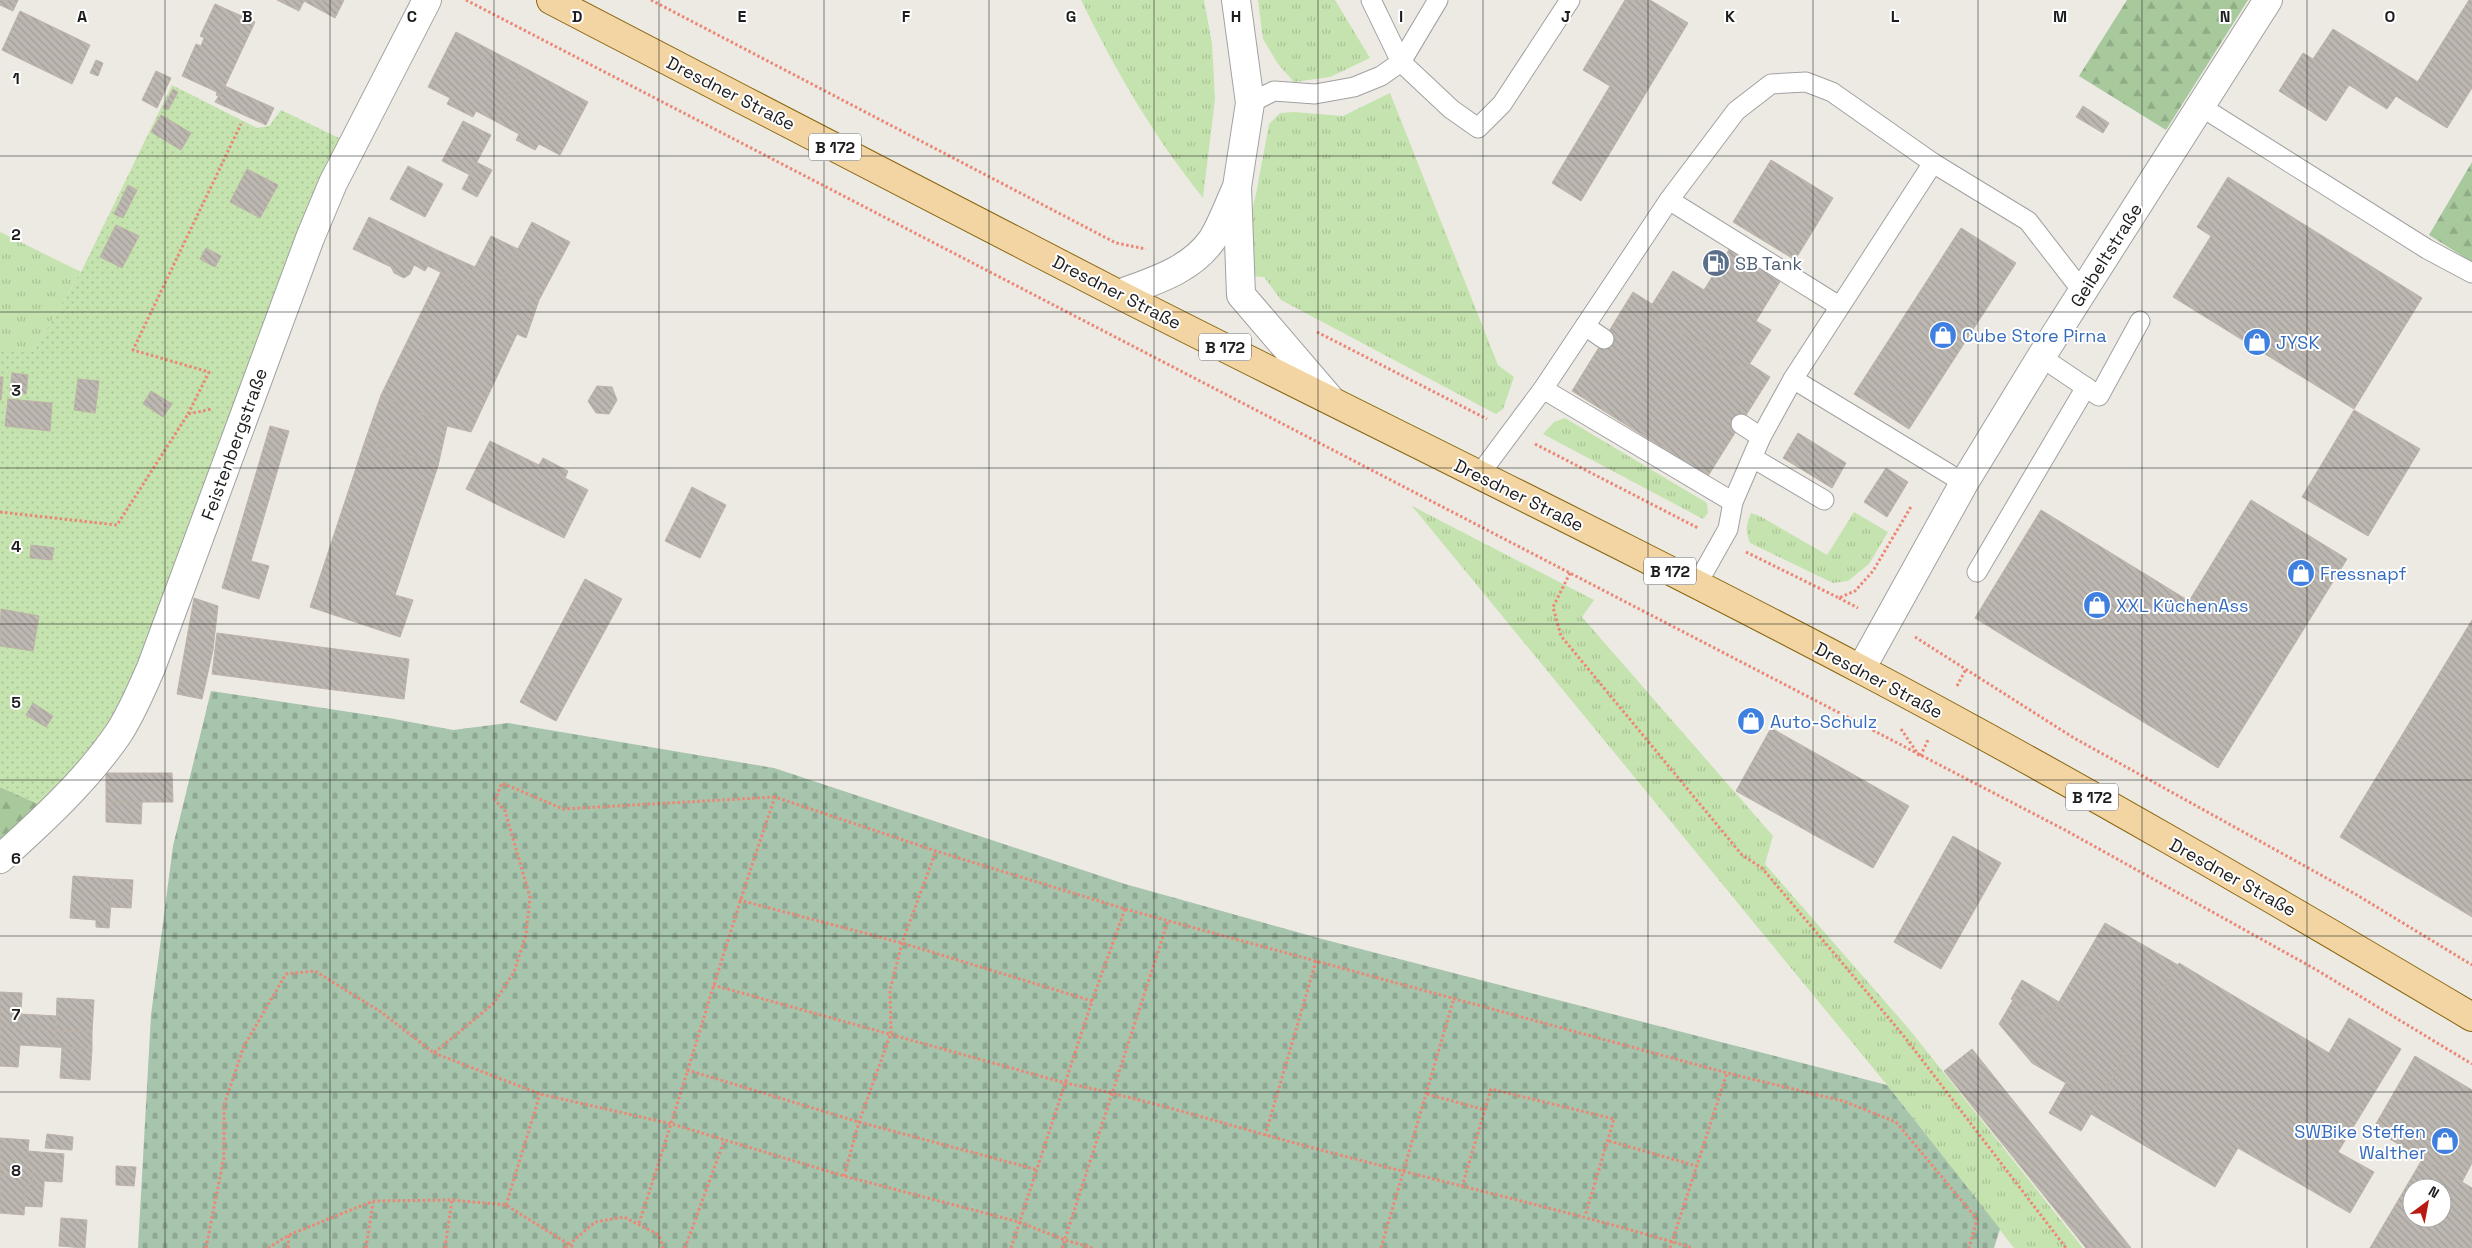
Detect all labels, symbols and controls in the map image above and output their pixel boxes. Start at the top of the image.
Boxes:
text: A [77,6,87,27]
text: B [242,6,252,27]
text: C [407,6,417,27]
text: D [572,6,582,27]
text: E [738,6,747,27]
text: F [902,6,911,27]
text: G [1066,6,1076,27]
text: H [1231,6,1241,27]
text: I [1399,6,1403,27]
text: J [1561,6,1571,27]
text: K [1725,6,1735,27]
text: L [1891,6,1900,27]
text: M [2053,6,2067,27]
text: N [2220,6,2230,27]
text: O [2385,6,2396,27]
street label: Dresdner Straße [663,51,799,135]
text: 1 [12,68,20,89]
road number: B 172 [809,134,861,160]
street label: Geibeltstraße [2065,199,2147,311]
text: 2 [11,224,21,245]
fuel station icon: SB Tank [1701,248,1731,278]
street label: Dresdner Straße [1049,250,1185,334]
place label: SB Tank [1735,252,1802,275]
shop icon: Cube Store Pirna [1928,320,1958,350]
place label: Cube Store Pirna [1962,324,2107,347]
shop icon: JYSK [2242,327,2272,357]
place label: JYSK [2276,331,2319,354]
road number: B 172 [1199,334,1251,361]
street label: Feistenbergstraße [196,365,272,523]
text: 3 [11,380,21,401]
street label: Dresdner Straße [1450,454,1588,536]
text: 4 [11,536,21,557]
road number: B 172 [1644,558,1696,584]
shop icon: Fressnapf [2286,558,2316,588]
place label: Fressnapf [2320,562,2406,585]
shop icon: XXL KüchenAss [2082,590,2112,620]
place label: XXL KüchenAss [2116,594,2249,617]
street label: Dresdner Straße [1811,637,1947,723]
text: 5 [11,692,21,713]
shop icon: Auto-Schulz [1736,706,1766,736]
place label: Auto-Schulz [1770,710,1877,733]
road number: B 172 [2066,784,2118,810]
street label: Dresdner Straße [2166,833,2300,921]
text: 6 [11,848,21,869]
text: 7 [12,1004,21,1025]
place label: SWBike Steffen Walther [2294,1120,2426,1164]
shop icon: SWBike Steffen Walther [2430,1126,2460,1156]
text: 8 [11,1160,21,1181]
north arrow [2402,1178,2452,1228]
text: N [2425,1182,2443,1202]

